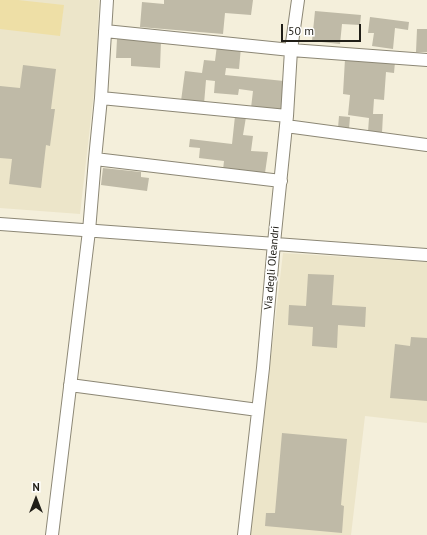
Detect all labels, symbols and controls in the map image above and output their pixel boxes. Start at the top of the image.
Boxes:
scale bar [283,16,363,42]
text: 50 m [288,23,314,38]
street label: Via degli Oleandri [262,225,282,311]
north arrow [16,479,56,519]
text: N [32,480,40,494]

